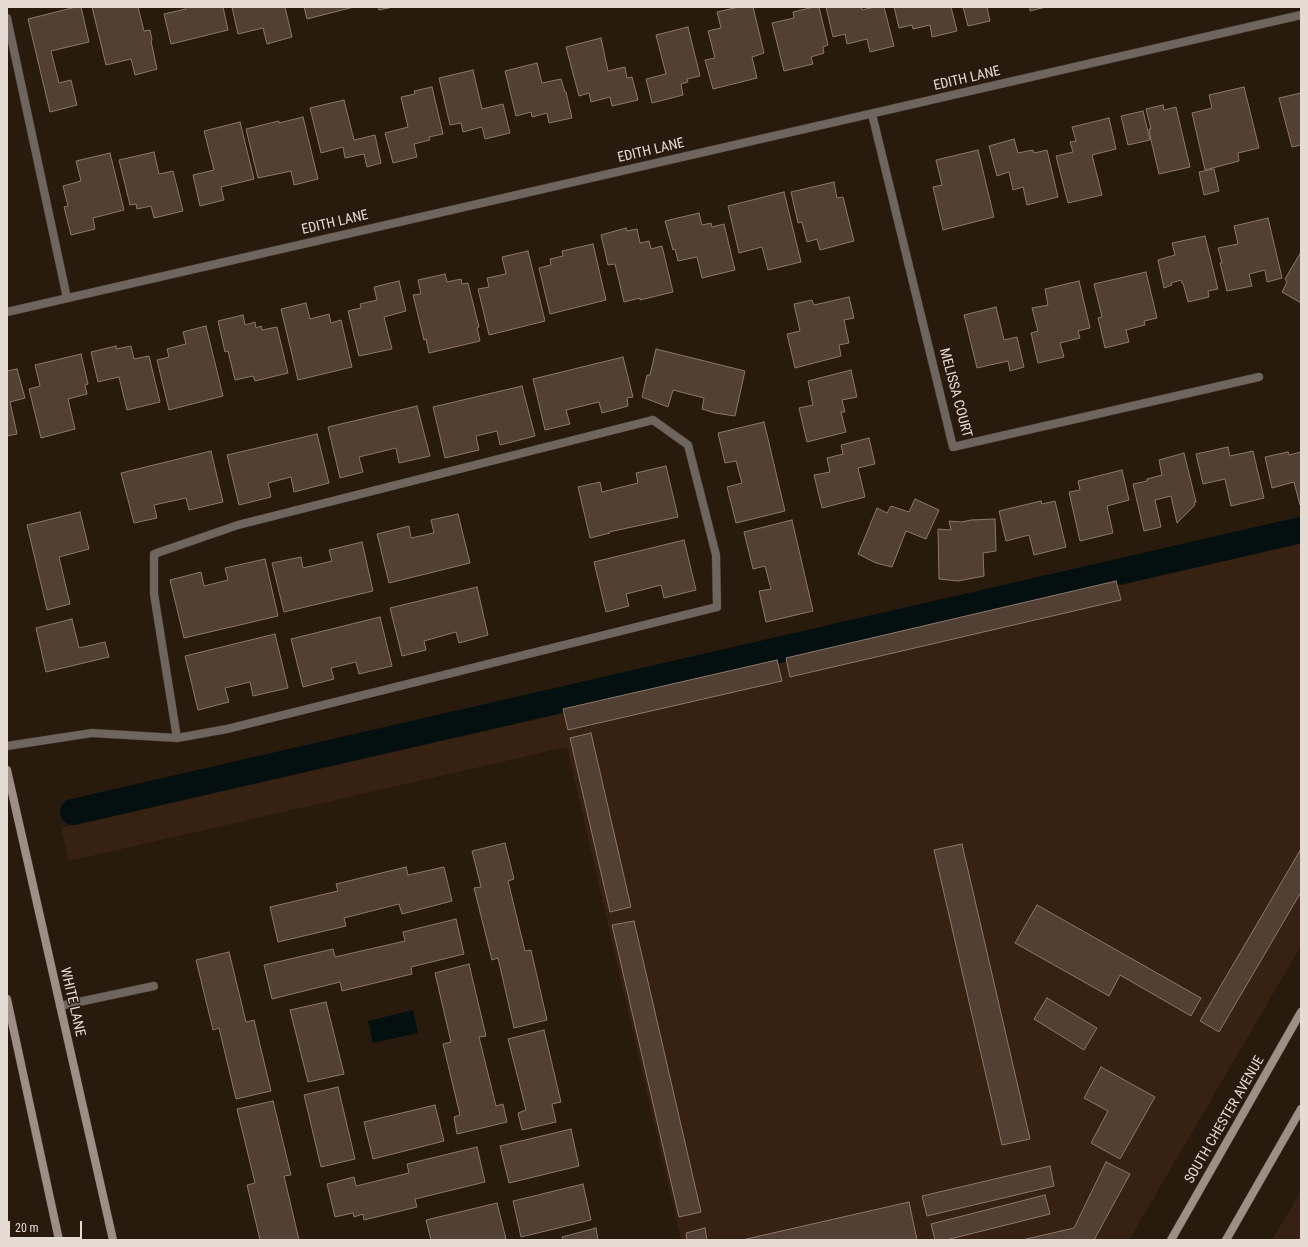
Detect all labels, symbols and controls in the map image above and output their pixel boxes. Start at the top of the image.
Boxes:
street label: EDITH LANE [932,63,1002,95]
street label: EDITH LANE [616,135,686,167]
street label: EDITH LANE [300,207,370,239]
street label: MELISSA COURT [935,346,975,440]
street label: WHITE LANE [56,966,88,1038]
street label: SOUTH CHESTER AVENUE [1182,1053,1268,1187]
scale bar [10,1213,84,1239]
text: 20 m [15,1221,39,1235]

